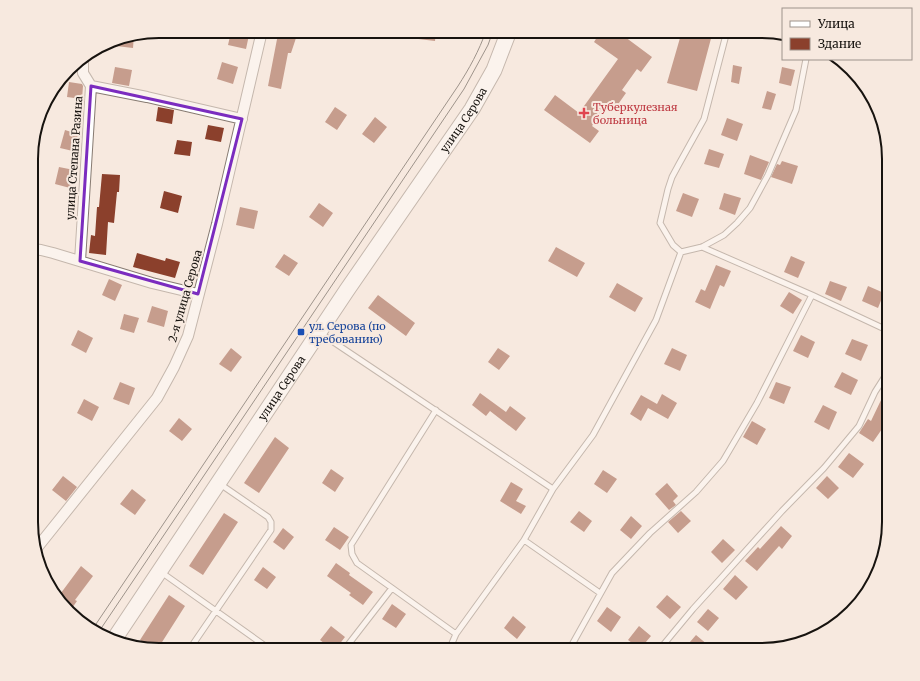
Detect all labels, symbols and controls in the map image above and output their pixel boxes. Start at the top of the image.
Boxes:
legend [782,8,912,60]
text: Улица [817,16,855,31]
text: Здание [818,36,861,51]
street label: улица Серова [437,85,490,155]
street label: улица Степана Разина [63,96,85,220]
place label: Туберкулезная больница [593,100,678,127]
marker: Туберкулезная больница [578,107,590,119]
street label: 2-я улица Серова [165,248,205,344]
place label: ул. Серова (по требованию) [309,319,386,346]
marker: ул. Серова (по требованию) [296,327,306,337]
street label: улица Серова [255,353,308,423]

